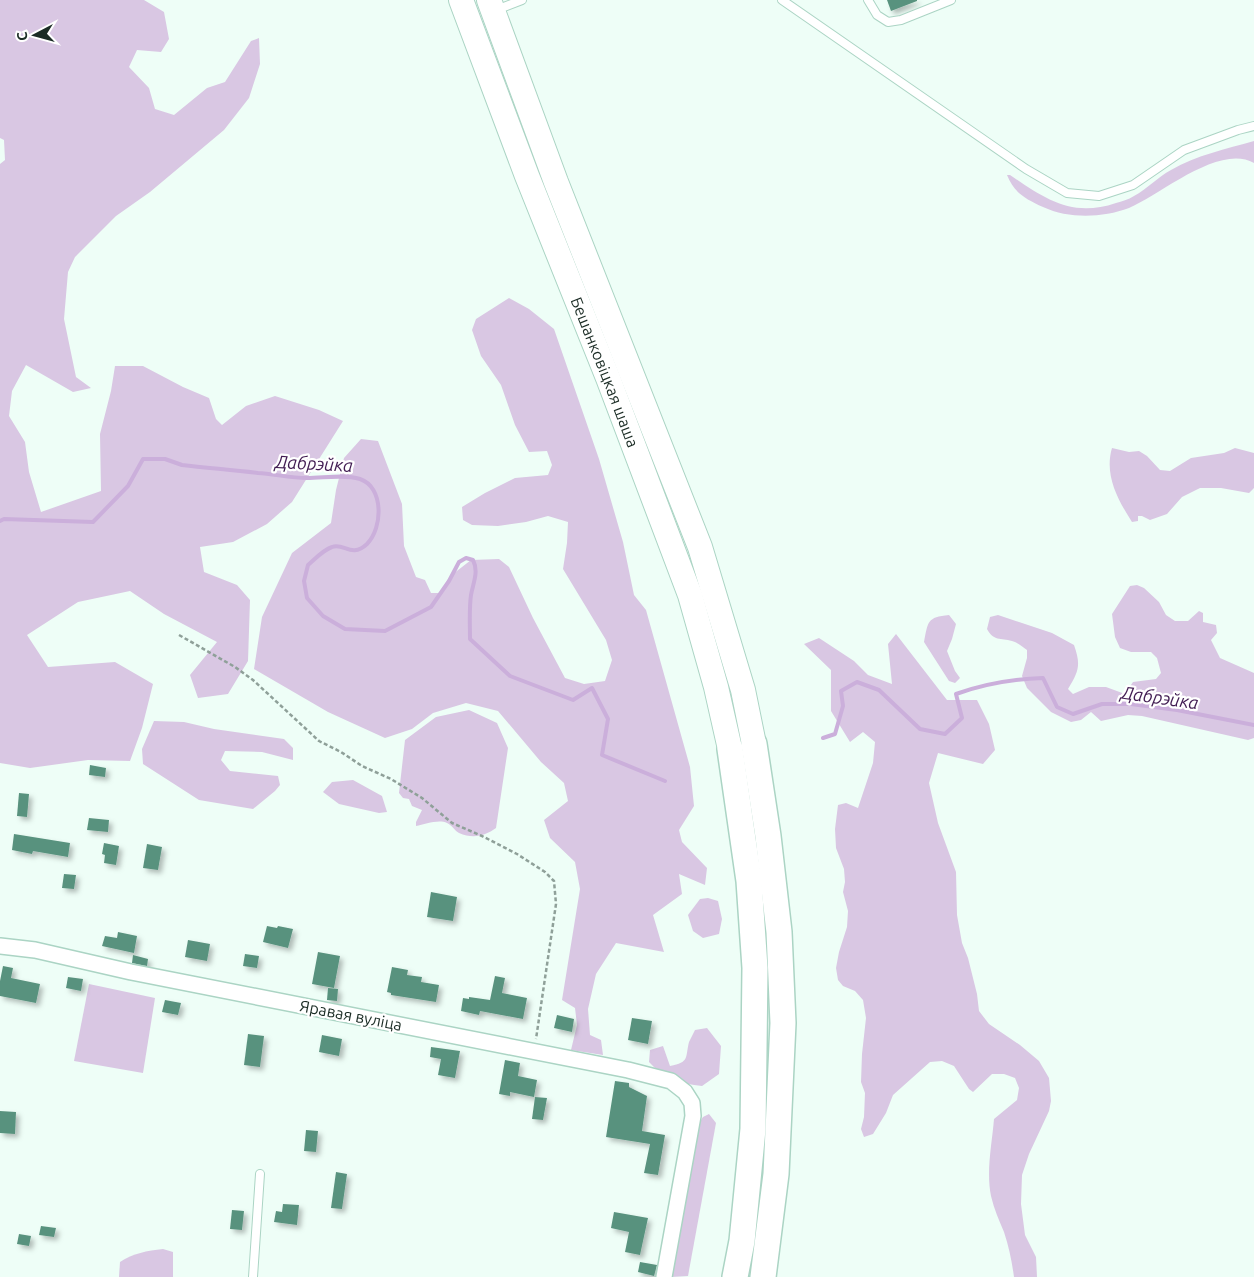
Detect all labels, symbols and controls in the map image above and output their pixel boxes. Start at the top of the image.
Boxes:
north arrow [10,10,60,60]
text: С [14,31,30,42]
street label: Бешанковіцкая шаша [567,294,642,450]
water label: Дабрэйка [273,451,354,475]
water label: Дабрэйка [1118,681,1200,712]
street label: Яравая вуліца [298,996,404,1034]

